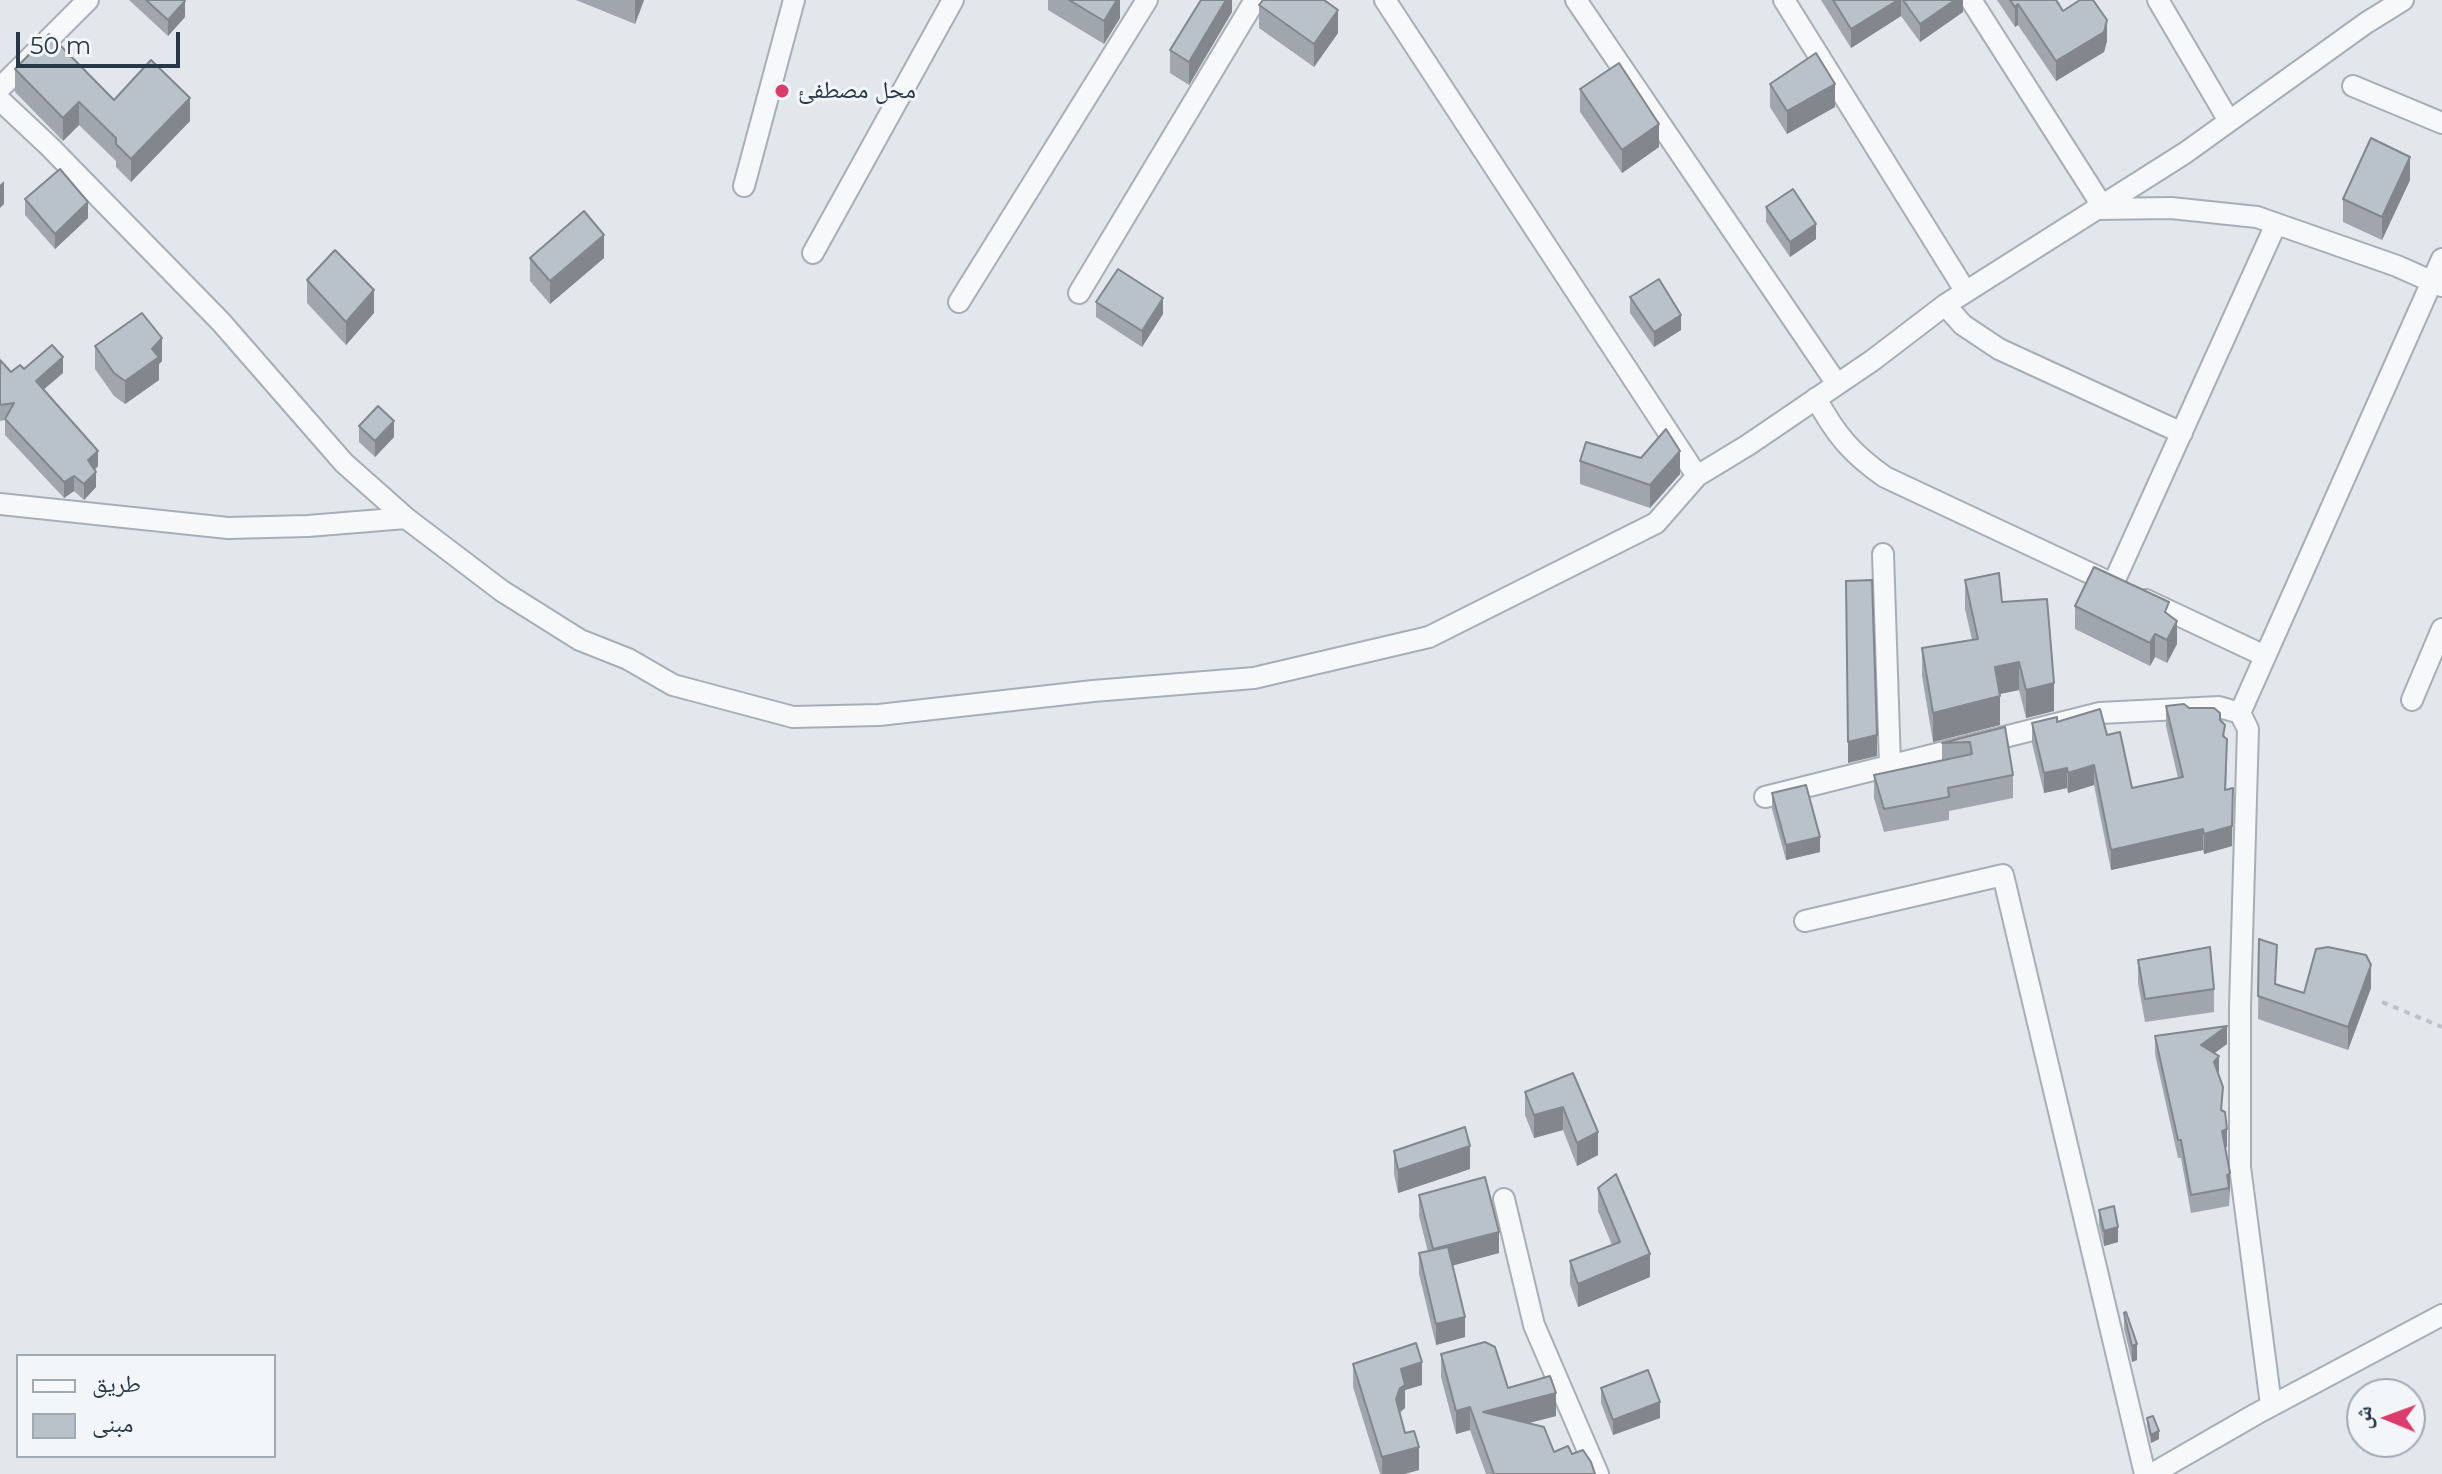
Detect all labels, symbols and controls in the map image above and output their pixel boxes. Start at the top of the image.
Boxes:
scale bar [20,16,184,66]
text: 50 m [30,31,91,60]
place label: محل مصطفئ [798,77,916,105]
marker: محل مصطفئ [773,82,791,100]
legend [16,1354,276,1458]
text: طريق [92,1369,141,1398]
north arrow [2346,1378,2426,1458]
text: ش [2350,1406,2377,1430]
text: مبنى [92,1409,133,1438]

